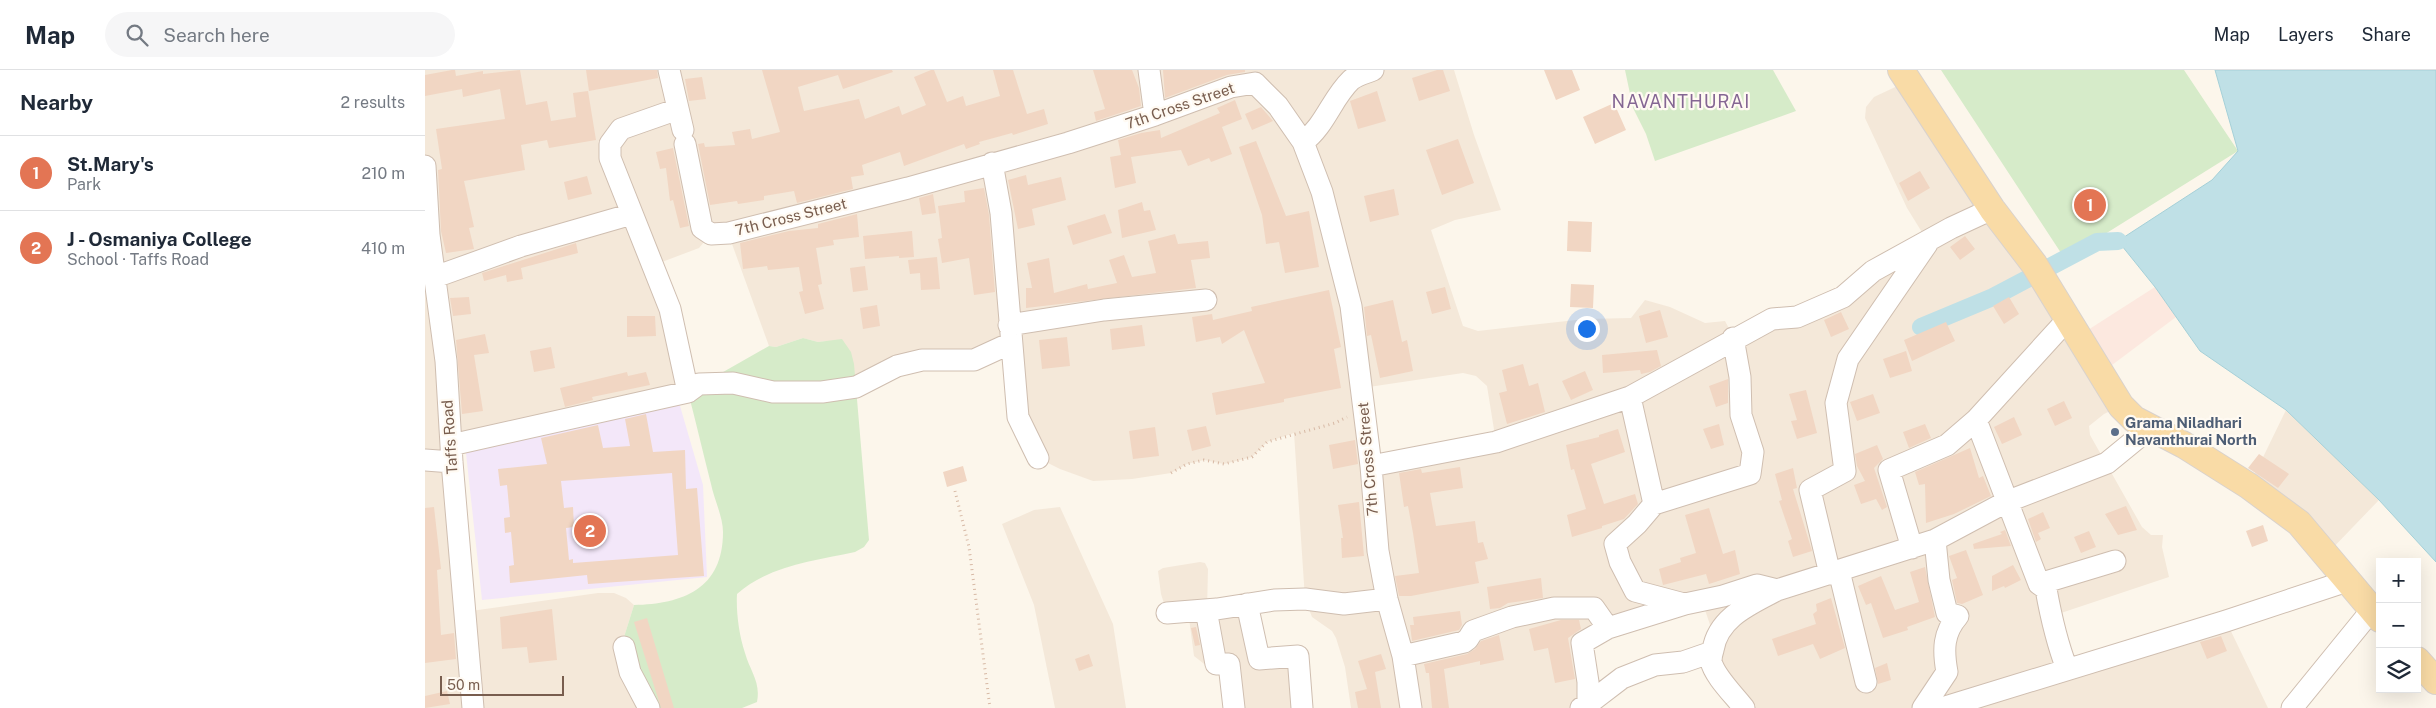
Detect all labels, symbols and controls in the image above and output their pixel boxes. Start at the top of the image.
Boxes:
search box [105,12,455,57]
text: Map [25,21,75,49]
icon: search [123,21,151,49]
text: Search here [163,24,270,46]
text: Map [2214,24,2250,45]
text: Layers [2278,24,2334,45]
text: Share [2362,24,2411,45]
street label: 7th Cross Street [1123,79,1237,132]
text: Nearby [20,90,93,115]
district label: NAVANTHURAI [1612,91,1750,112]
text: 2 results [340,93,405,112]
text: St.Mary's [67,153,154,175]
text: 1 [33,164,39,183]
text: 210 m [361,164,405,183]
text: Park [67,175,101,194]
pin: 1 [2074,186,2106,224]
street label: 7th Cross Street [733,194,848,239]
text: J - Osmaniya College [67,228,252,250]
text: 2 [31,239,41,258]
text: 410 m [361,239,405,258]
text: School · Taffs Road [67,250,209,269]
your location [1574,316,1600,342]
street label: Taffs Road [438,399,461,475]
street label: 7th Cross Street [1354,401,1381,517]
place label: Grama Niladhari Navanthurai North [2125,414,2257,448]
marker: Grama Niladhari Navanthurai North [2109,426,2121,438]
pin: 2 [574,512,606,550]
map controls [2376,558,2421,693]
button: + [2376,558,2421,603]
button: − [2376,603,2421,648]
button: layers [2376,648,2421,693]
scale bar [440,673,564,696]
text: 50 m [447,677,480,693]

